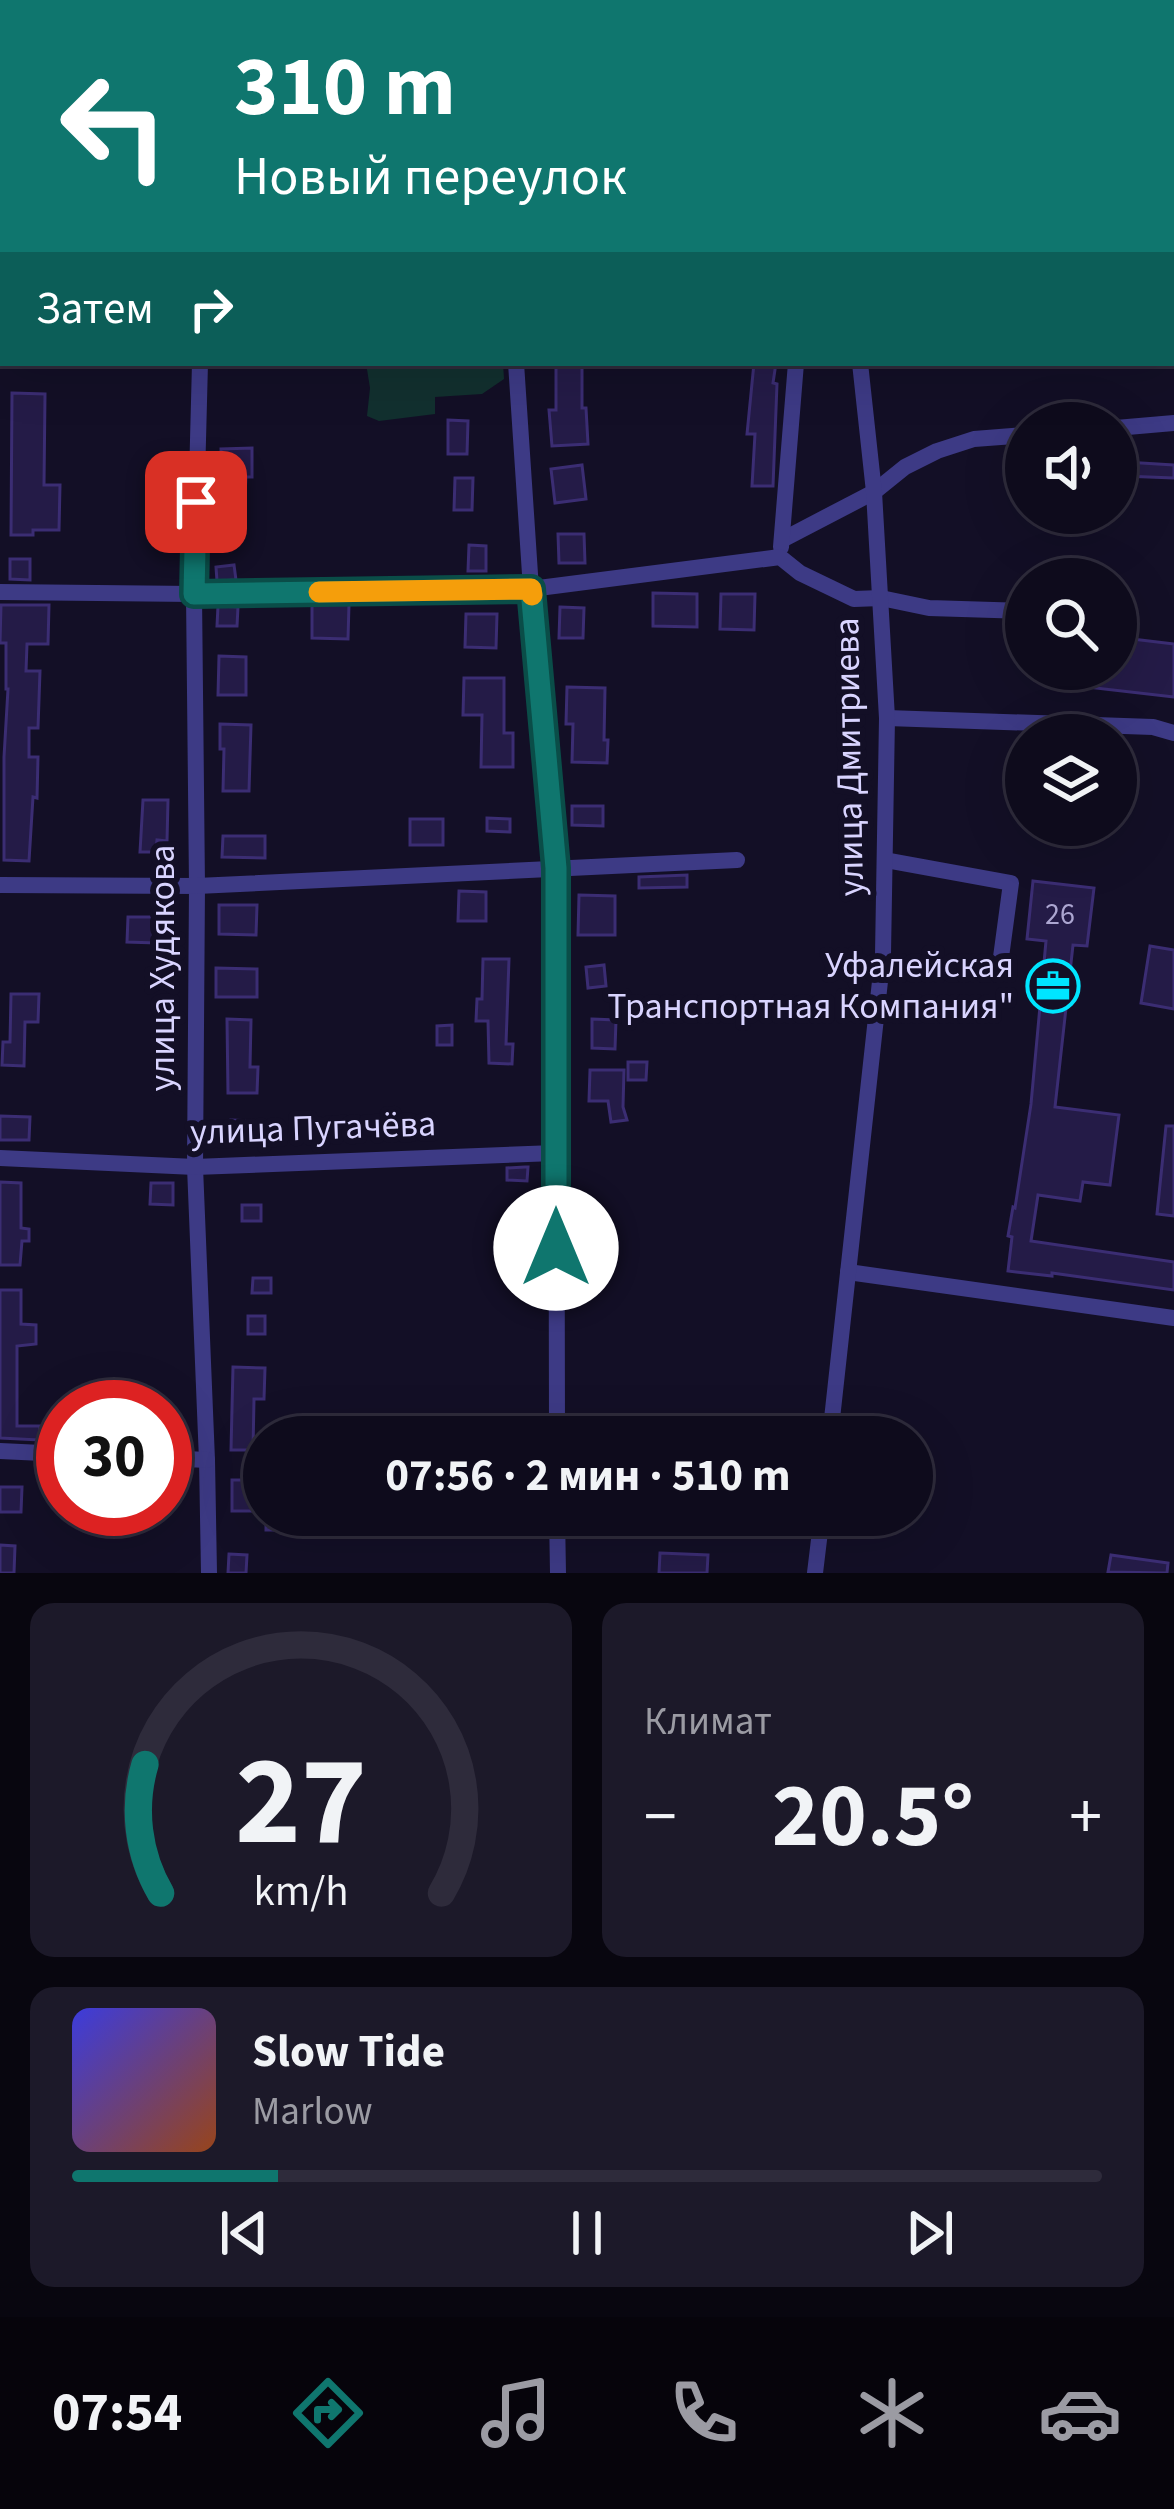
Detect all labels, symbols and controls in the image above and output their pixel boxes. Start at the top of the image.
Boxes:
text: 310 m [234,28,456,148]
icon: left [36,48,192,204]
text: Новый переулок [234,139,627,216]
icon: right [178,276,244,342]
text: Затем [36,277,154,341]
map controls [1005,402,1137,846]
button: sound [1005,402,1137,534]
pin [145,451,247,553]
icon: arrive [163,469,229,535]
button: search [1005,558,1137,690]
street label: улица Дмитриева [821,617,877,897]
button: layers [1005,714,1137,846]
street label: улица Худякова [137,845,188,1091]
house number: 26 [1045,893,1075,936]
place label: Уфалейская Транспортная Компания" [607,940,1014,1032]
office icon: Уфалейская Транспортная Компания" [1025,958,1081,1014]
street label: улица Пугачёва [189,1098,437,1158]
position arrow [493,1185,619,1311]
speed limit sign: 30 [36,1380,192,1536]
text: 07:56 · 2 мин · 510 m [385,1444,791,1508]
text: Климат [644,1694,772,1750]
text: 27 [235,1714,367,1892]
text: 20.5° [772,1753,974,1881]
text: − [644,1770,677,1864]
text: + [1069,1770,1102,1864]
text: km/h [253,1861,349,1922]
text: Slow Tide [252,2020,445,2084]
text: Marlow [252,2084,373,2140]
icon: previous [211,2200,277,2266]
icon: pause [554,2200,620,2266]
icon: next [897,2200,963,2266]
icon: directions [286,2371,370,2455]
icon: music [474,2371,558,2455]
icon: phone [662,2371,746,2455]
icon: climate [850,2371,934,2455]
icon: car [1038,2371,1122,2455]
text: 07:54 [52,2375,182,2452]

